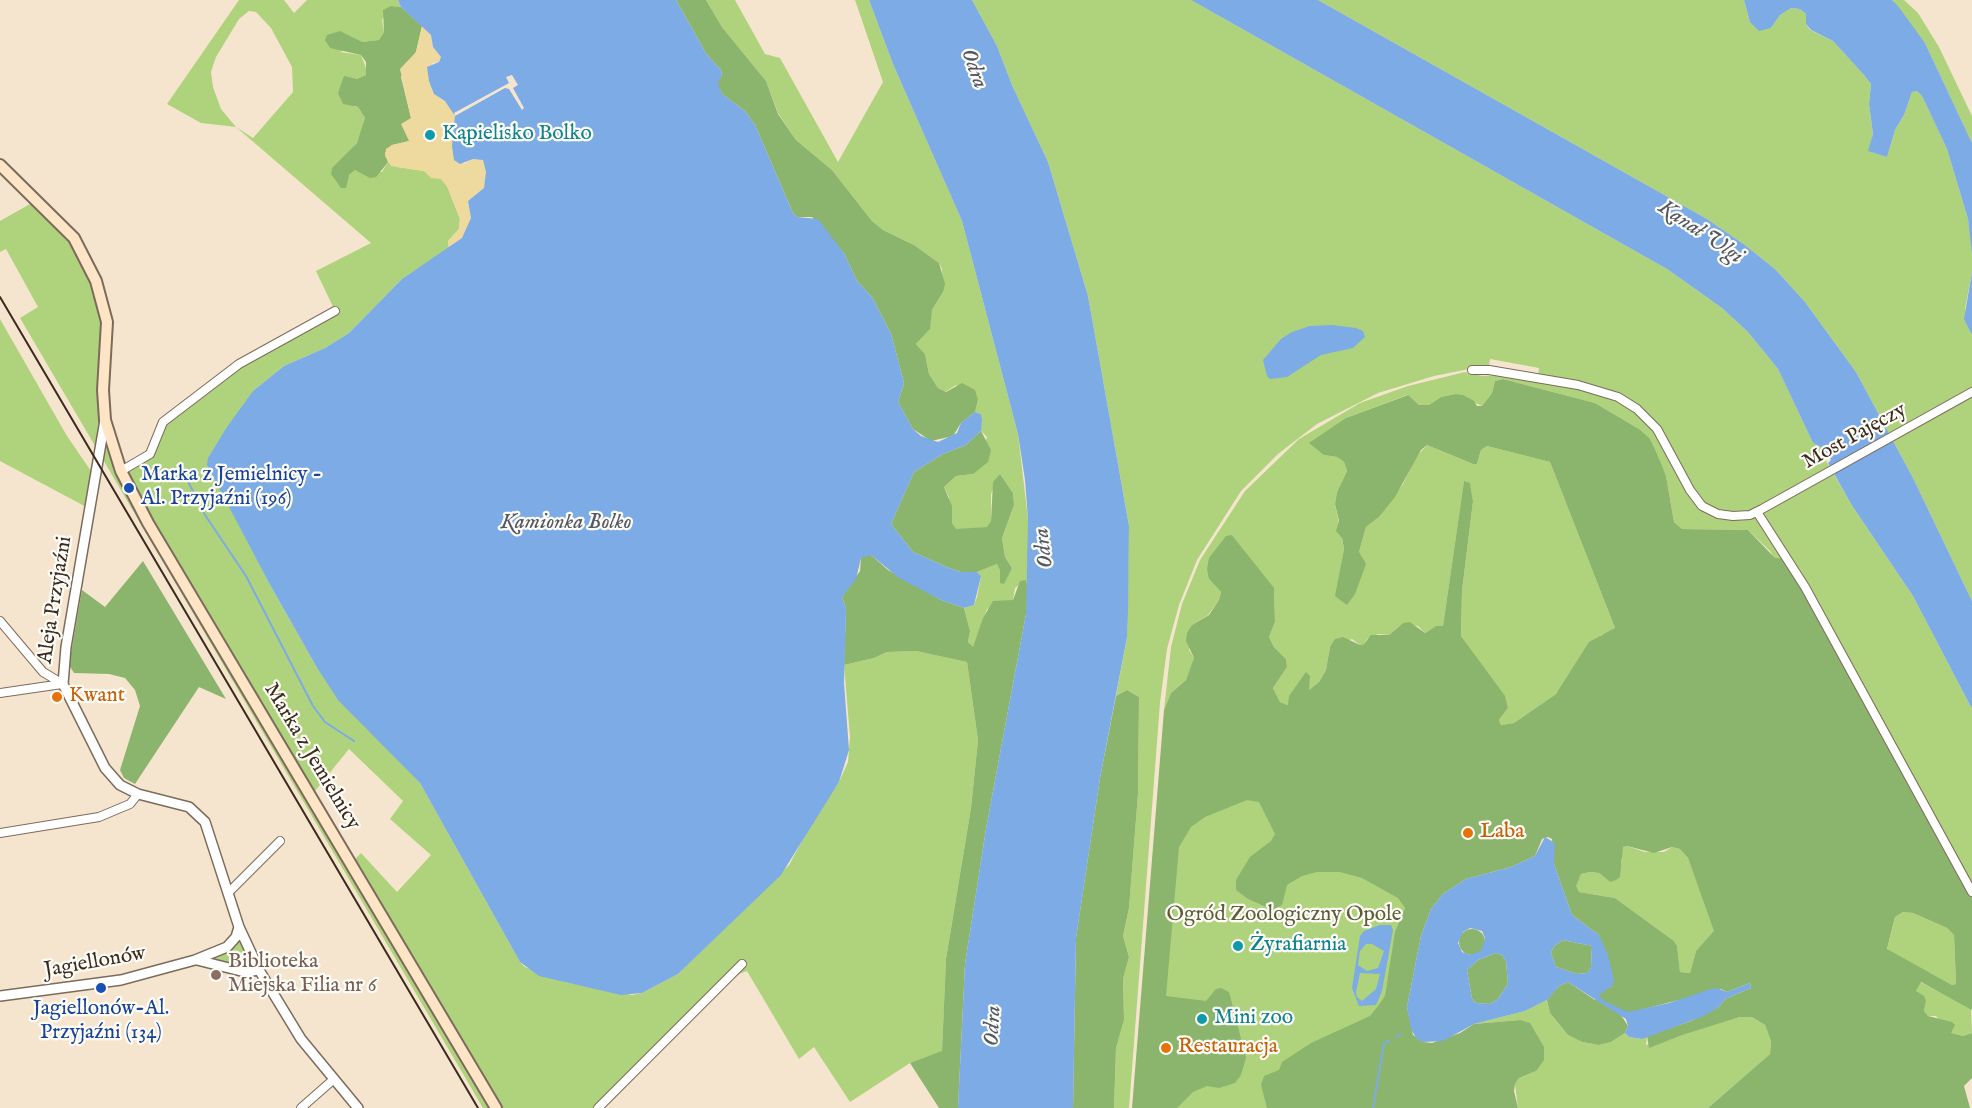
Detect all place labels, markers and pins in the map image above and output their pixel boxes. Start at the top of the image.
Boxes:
place label: Kąpielisko Bolko [442,122,592,148]
marker: Kąpielisko Bolko [423,128,437,142]
place label: Marka z Jemielnicy - Al. Przyjaźni (196) [141,463,322,513]
marker: Marka z Jemielnicy - Al. Przyjaźni (196) [122,481,136,495]
place label: Kwant [69,684,125,710]
marker: Kwant [50,690,64,704]
place label: Laba [1480,820,1524,846]
marker: Laba [1461,826,1475,840]
place label: Żyrafiarnia [1250,933,1346,959]
marker: Żyrafiarnia [1231,939,1245,953]
place label: Biblioteka Miejska Filia nr 6 [228,950,376,1000]
marker: Biblioteka Miejska Filia nr 6 [209,968,223,982]
marker: Jagiellonów-Al. Przyjaźni (134) [94,981,108,995]
place label: Jagiellonów-Al. Przyjaźni (134) [33,997,169,1047]
place label: Mini zoo [1214,1006,1293,1032]
marker: Mini zoo [1195,1012,1209,1026]
place label: Restauracja [1178,1035,1278,1061]
marker: Restauracja [1159,1041,1173,1055]

